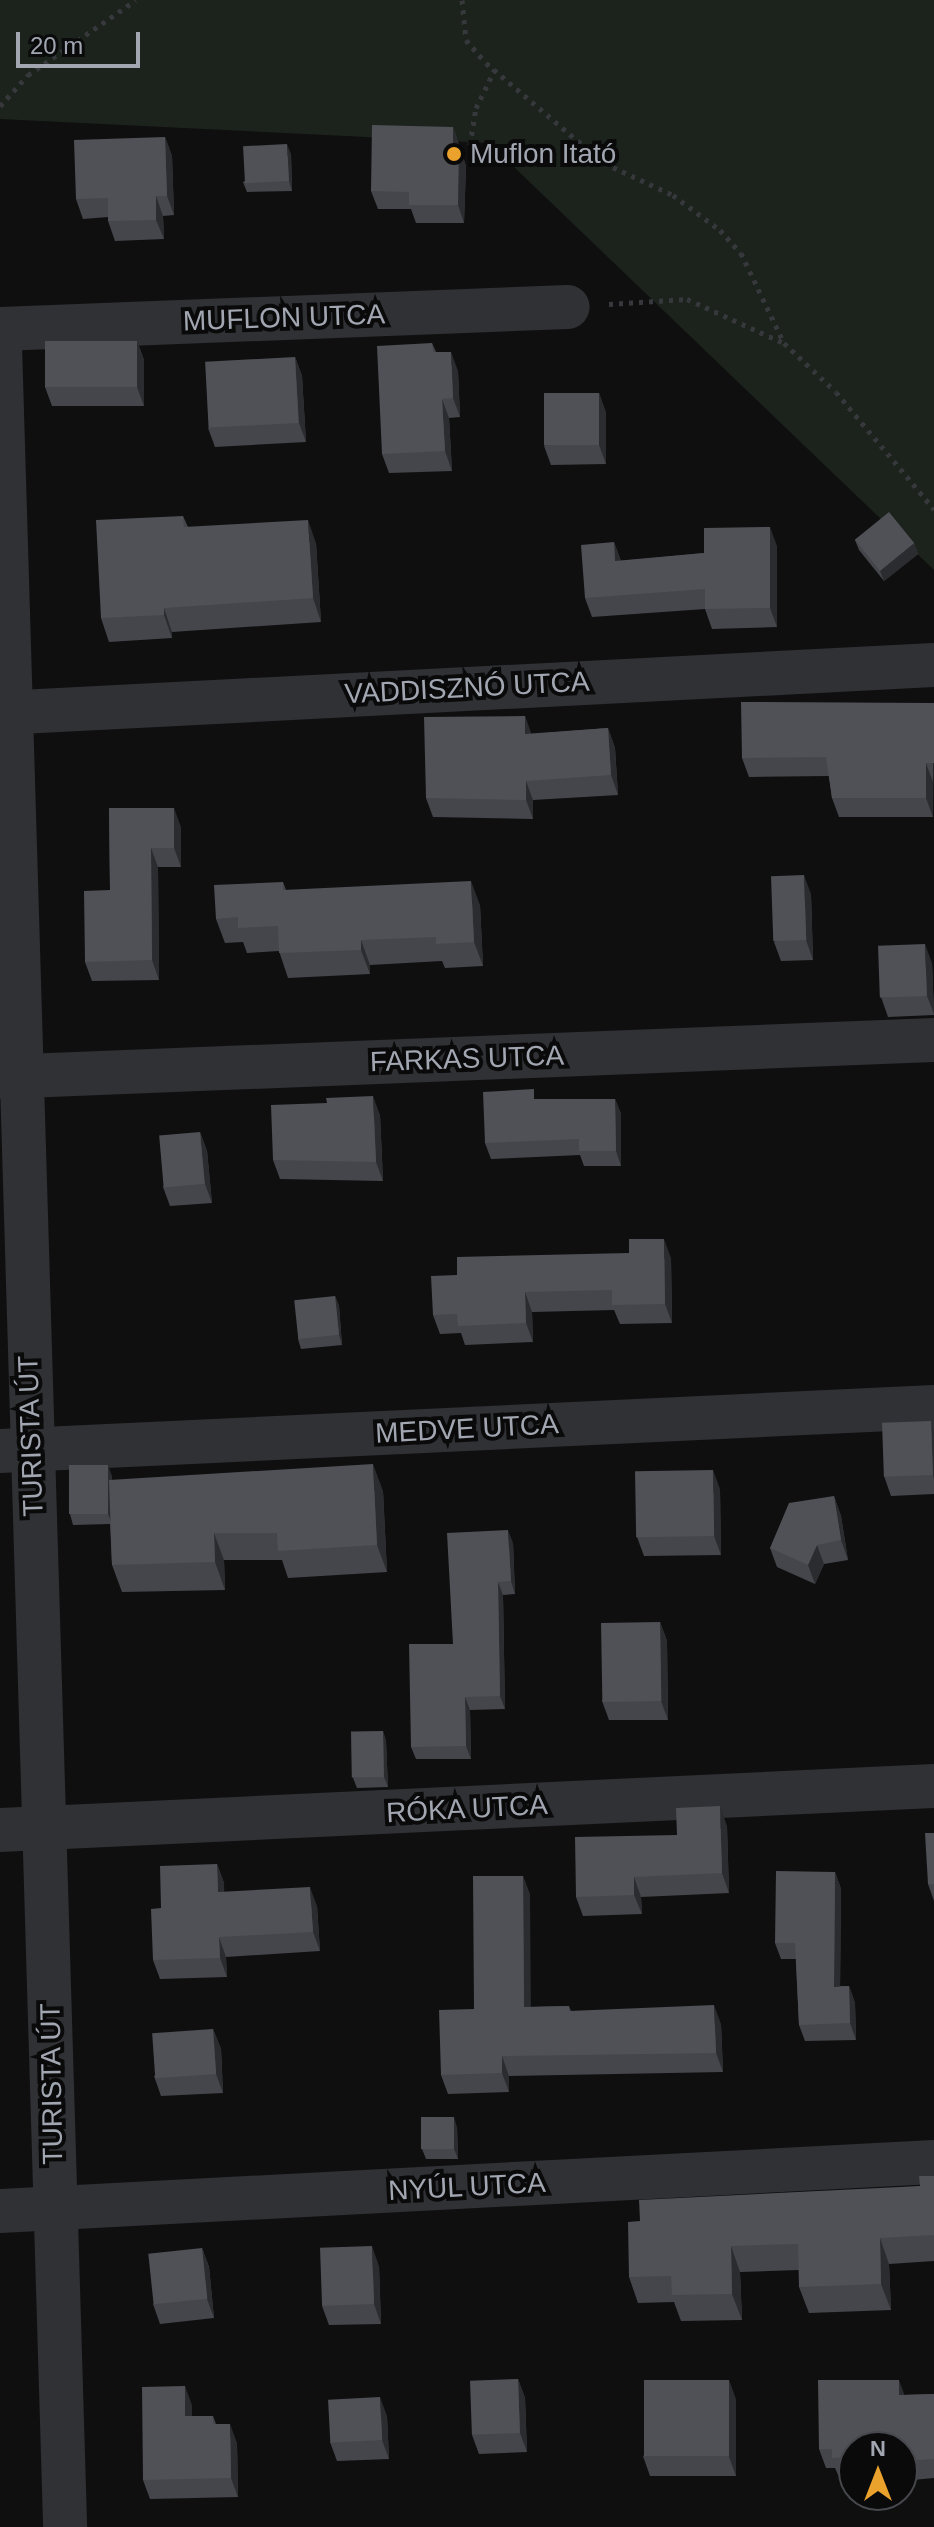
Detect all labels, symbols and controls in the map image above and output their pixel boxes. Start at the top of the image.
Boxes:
scale bar [20,16,144,66]
text: 20 m [30,32,83,59]
place label: Muflon Itató [470,137,616,171]
marker: Muflon Itató [445,145,463,163]
street label: MUFLON UTCA [182,298,386,338]
street label: VADDISZNÓ UTCA [344,665,590,711]
street label: FARKAS UTCA [369,1039,565,1079]
street label: TURISTA ÚT [11,1354,51,1518]
street label: MEDVE UTCA [374,1407,560,1451]
street label: RÓKA UTCA [385,1788,549,1830]
street label: TURISTA ÚT [34,2002,70,2166]
street label: NYÚL UTCA [387,2166,547,2208]
north arrow [838,2431,918,2511]
text: N [870,2436,886,2461]

